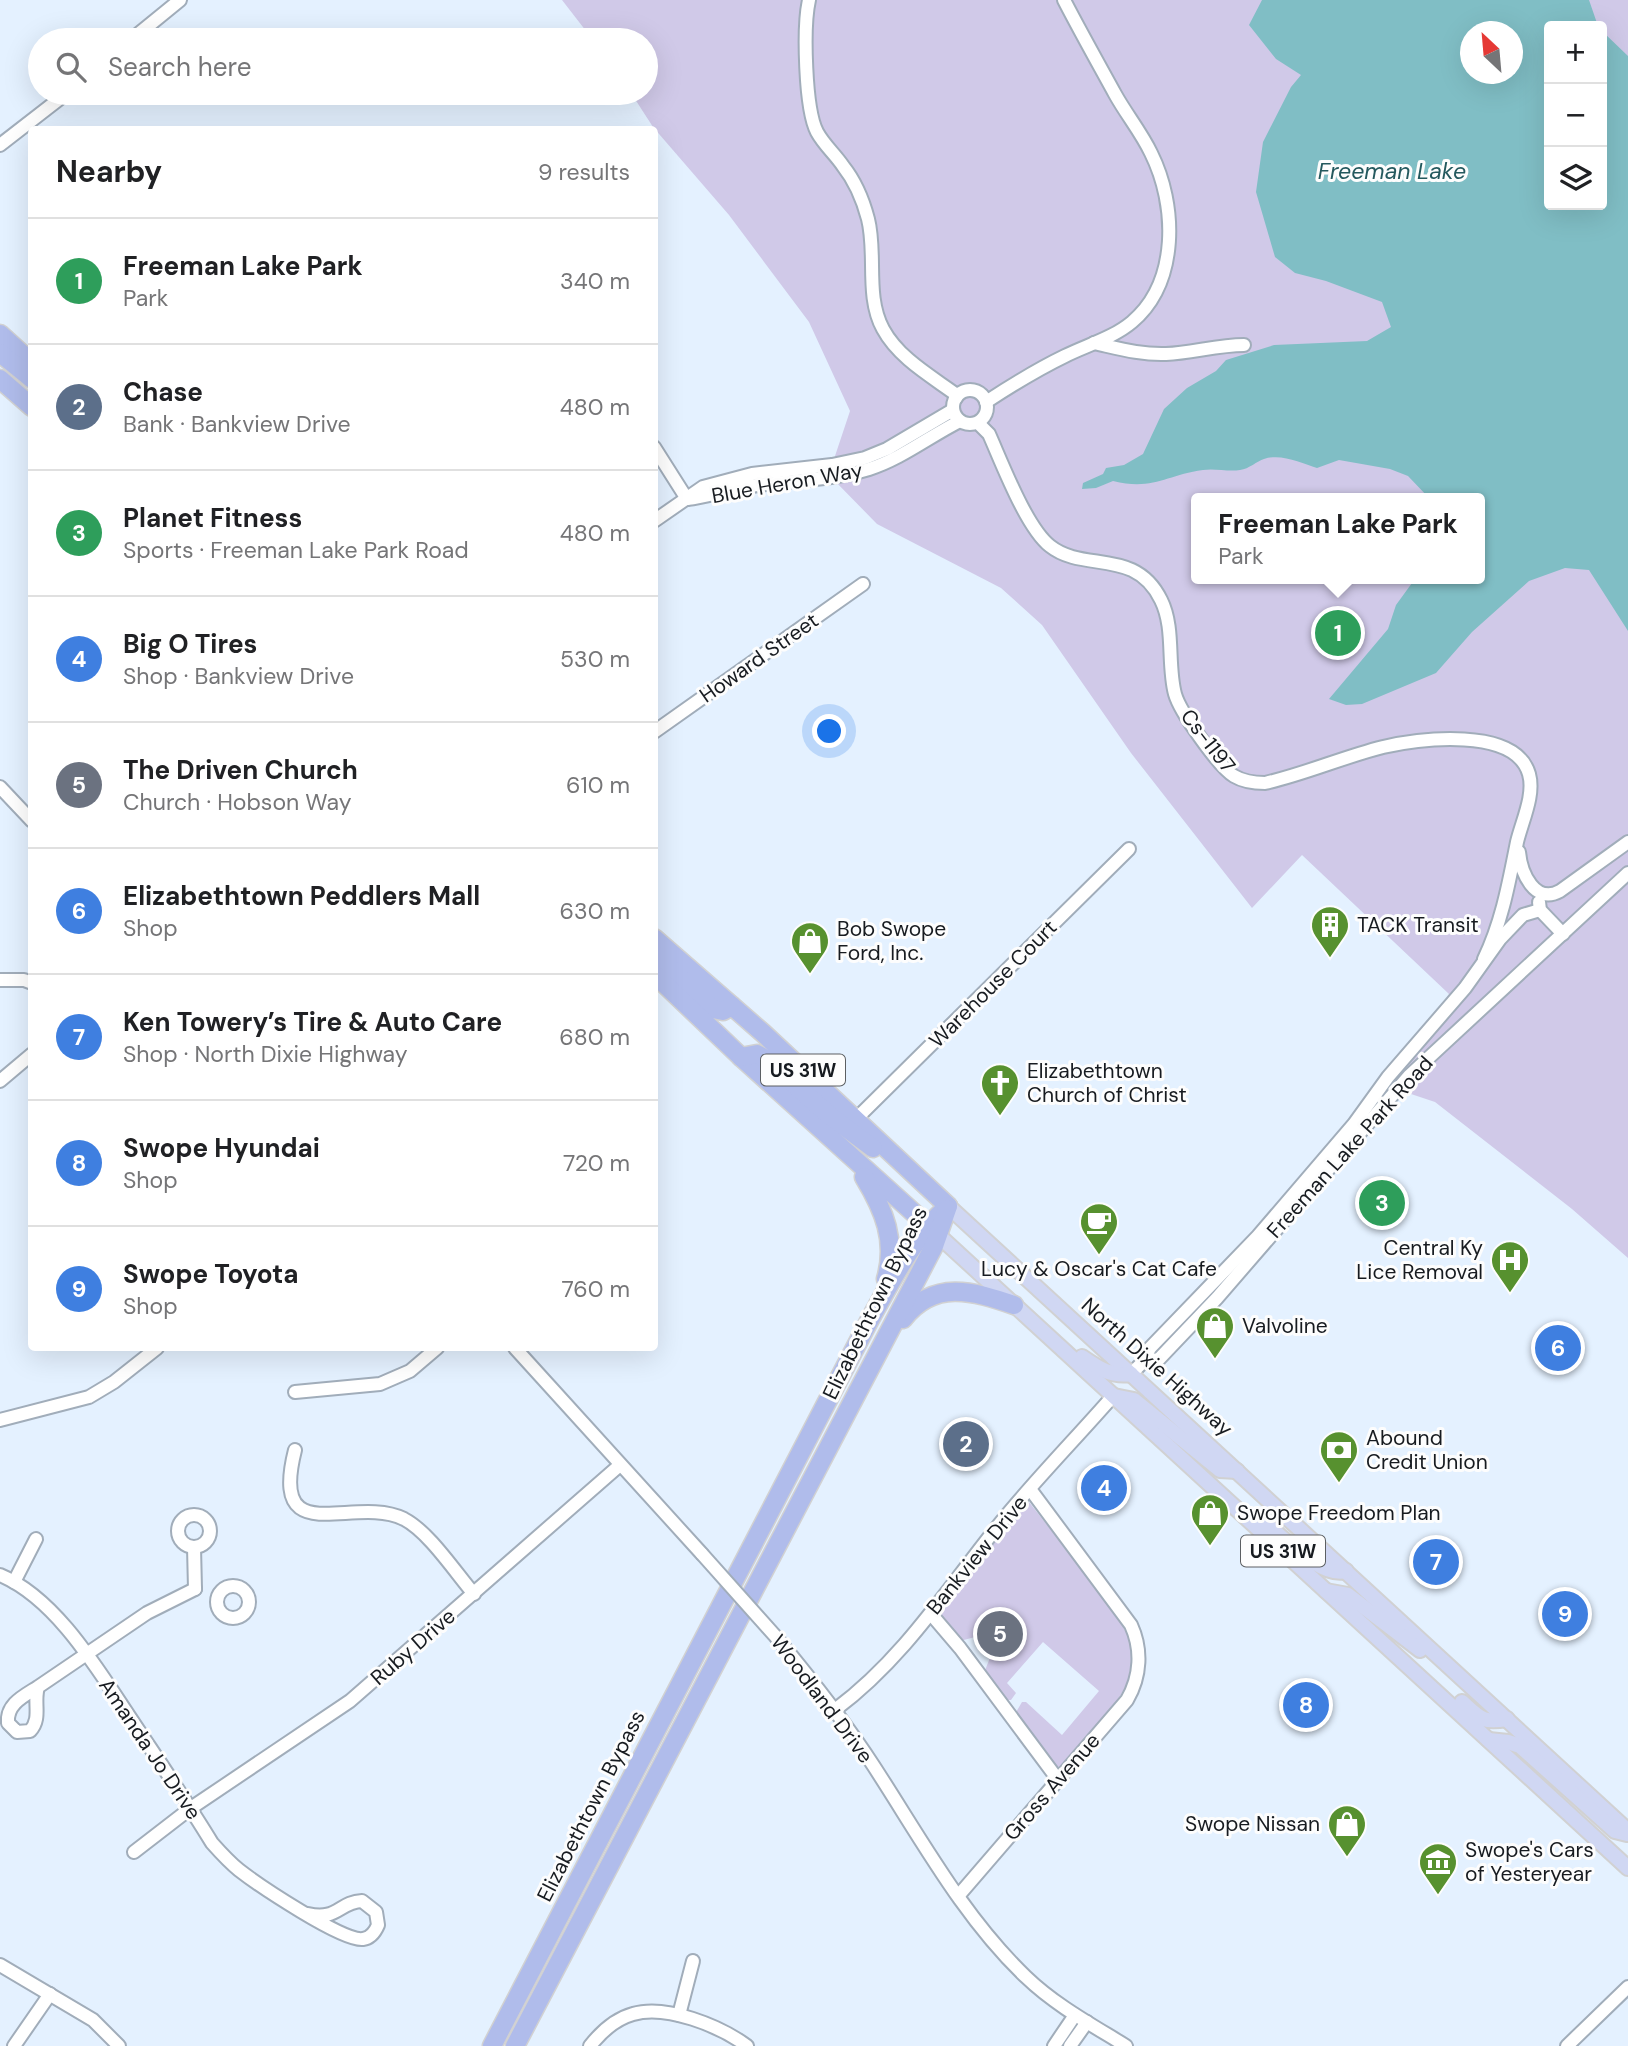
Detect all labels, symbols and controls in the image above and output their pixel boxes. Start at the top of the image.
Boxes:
north arrow [1460,21,1523,84]
map controls [1544,21,1607,210]
button: + [1544,21,1607,84]
search box [28,28,658,105]
icon: search [52,48,90,86]
text: Search here [108,50,251,84]
button: − [1544,84,1607,147]
button: layers [1544,147,1607,210]
text: Nearby [56,152,162,191]
water label: Freeman Lake [1318,156,1466,186]
text: 9 results [538,157,630,187]
text: Freeman Lake Park [123,249,363,283]
text: 1 [75,266,83,296]
text: 340 m [560,266,630,296]
text: Park [123,283,168,313]
text: Chase [123,375,203,409]
text: 2 [72,392,86,422]
text: 480 m [560,392,630,422]
text: Bank · Bankview Drive [123,409,351,439]
street label: Blue Heron Way [709,456,865,510]
popup [1191,493,1485,584]
text: Planet Fitness [123,501,302,535]
text: Freeman Lake Park [1218,507,1458,541]
text: 3 [72,518,86,548]
text: 480 m [560,518,630,548]
text: Sports · Freeman Lake Park Road [123,535,469,565]
text: Park [1218,541,1264,571]
street label: Howard Street [694,607,824,709]
pin: 1 [1315,607,1361,659]
text: Big O Tires [123,627,257,661]
text: 4 [72,644,86,674]
text: 530 m [560,644,630,674]
text: Shop · Bankview Drive [123,661,354,691]
street label: Cs-1197 [1174,703,1242,779]
your location [812,714,846,748]
text: The Driven Church [123,753,358,787]
text: 5 [72,770,86,800]
text: 610 m [566,770,630,800]
text: Church · Hobson Way [123,787,351,817]
text: Elizabethtown Peddlers Mall [123,879,480,913]
text: 6 [72,896,86,926]
text: 630 m [560,896,630,926]
building icon: TACK Transit [1309,904,1351,959]
place label: TACK Transit [1357,911,1479,939]
text: Shop [123,913,178,943]
street label: Warehouse Court [923,914,1063,1054]
place label: Bob Swope Ford, Inc. [837,915,946,967]
shop icon: Bob Swope Ford, Inc. [789,920,831,975]
text: Ken Towery’s Tire & Auto Care [123,1005,502,1039]
text: 7 [73,1022,85,1052]
text: 680 m [559,1022,630,1052]
text: Shop · North Dixie Highway [123,1039,408,1069]
street label: Freeman Lake Park Road [1261,1050,1439,1244]
road number: US 31W [761,1054,845,1086]
place label: Elizabethtown Church of Christ [1027,1057,1187,1109]
church icon: Elizabethtown Church of Christ [979,1062,1021,1117]
text: Swope Hyundai [123,1131,320,1165]
text: 8 [72,1148,86,1178]
text: 720 m [563,1148,630,1178]
text: Shop [123,1165,178,1195]
pin: 3 [1359,1177,1405,1229]
cafe icon: Lucy & Oscar's Cat Cafe [1078,1201,1120,1256]
street label: Elizabethtown Bypass [816,1202,934,1404]
place label: Central Ky Lice Removal [1356,1234,1483,1286]
hospital icon: Central Ky Lice Removal [1489,1239,1531,1294]
place label: Lucy & Oscar's Cat Cafe [981,1255,1217,1283]
text: Swope Toyota [123,1257,299,1291]
text: 9 [72,1274,86,1304]
text: 760 m [562,1274,630,1304]
text: Shop [123,1291,178,1321]
street label: North Dixie Highway [1075,1291,1239,1443]
shop icon: Valvoline [1194,1305,1236,1360]
place label: Valvoline [1242,1312,1328,1340]
pin: 6 [1535,1322,1581,1374]
pin: 2 [943,1418,989,1470]
place label: Abound Credit Union [1366,1424,1488,1476]
bank icon: Abound Credit Union [1318,1429,1360,1484]
pin: 4 [1081,1462,1127,1514]
street label: Bankview Drive [920,1490,1034,1620]
shop icon: Swope Freedom Plan [1189,1492,1231,1547]
place label: Swope Freedom Plan [1237,1499,1441,1527]
road number: US 31W [1241,1536,1325,1567]
pin: 7 [1413,1536,1459,1588]
pin: 9 [1542,1588,1588,1640]
street label: Ruby Drive [365,1602,461,1692]
pin: 5 [977,1608,1023,1660]
street label: Woodland Drive [764,1629,880,1769]
street label: Amanda Jo Drive [92,1673,208,1825]
pin: 8 [1283,1679,1329,1731]
street label: Elizabethtown Bypass [531,1706,651,1906]
street label: Gross Avenue [998,1727,1106,1847]
shop icon: Swope Nissan [1326,1803,1368,1858]
place label: Swope Nissan [1185,1810,1320,1838]
place label: Swope's Cars of Yesteryear [1465,1836,1594,1888]
museum icon: Swope's Cars of Yesteryear [1417,1841,1459,1896]

